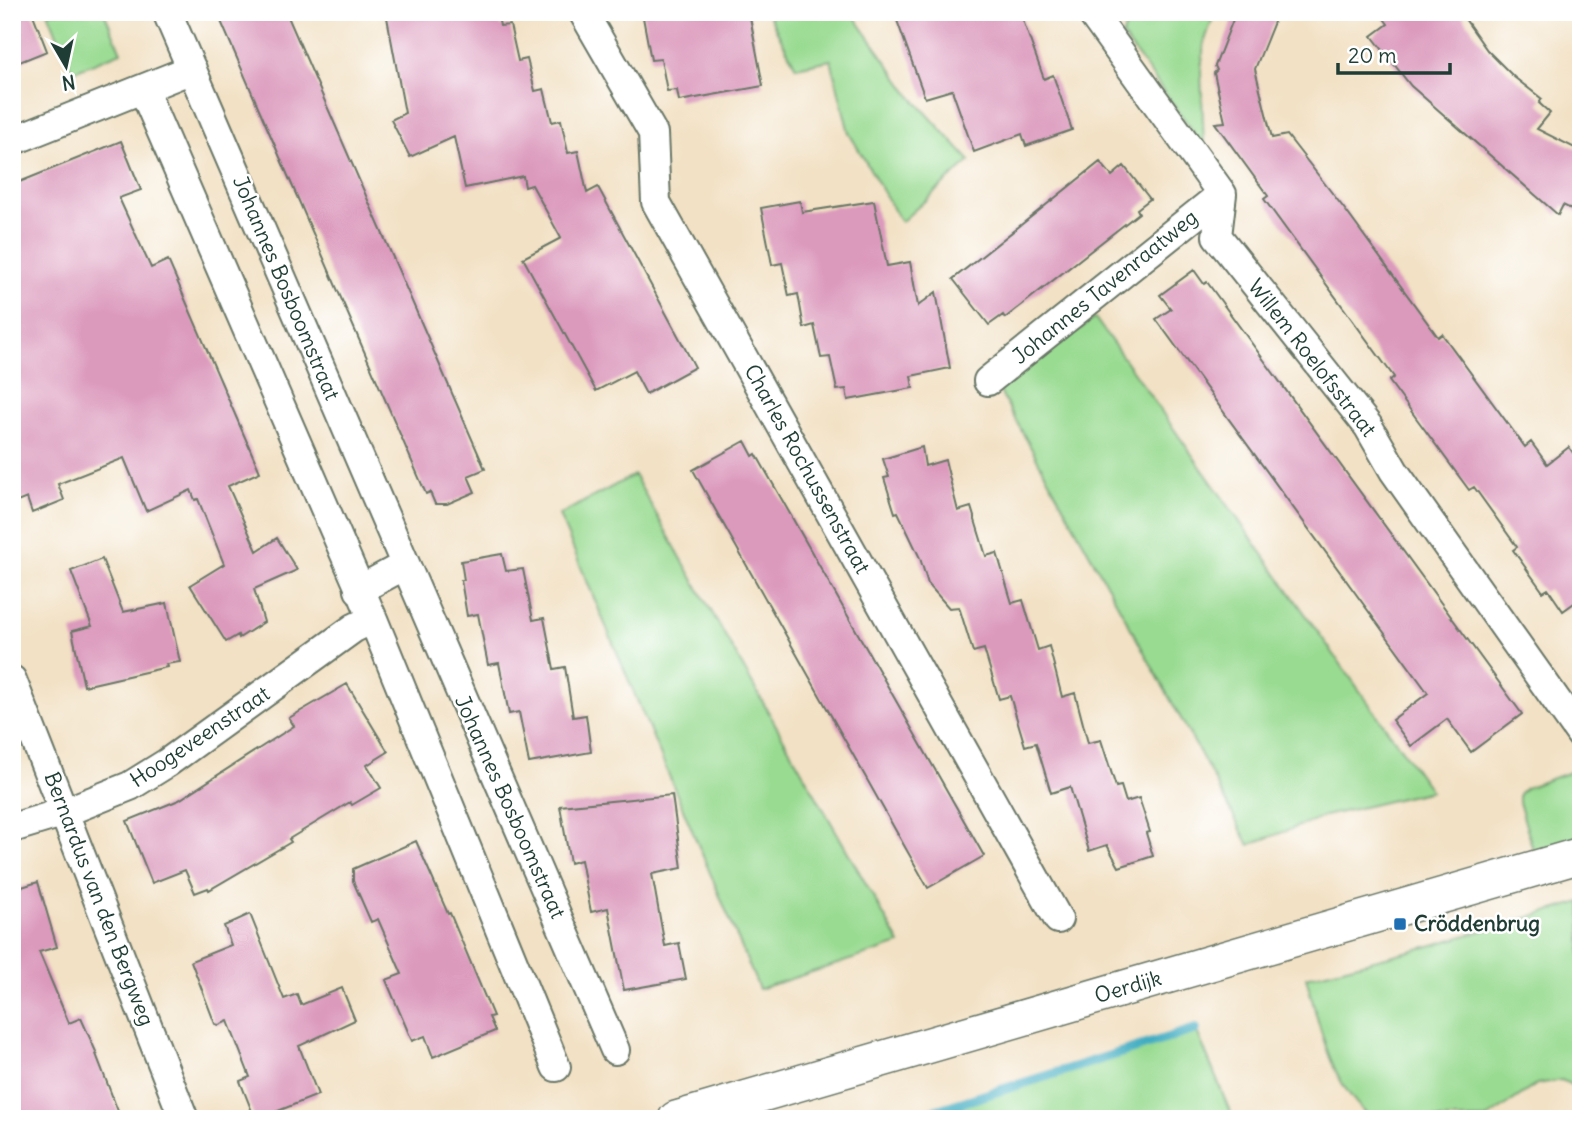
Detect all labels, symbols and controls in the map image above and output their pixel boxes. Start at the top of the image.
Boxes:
north arrow [32,32,102,102]
scale bar [1338,32,1450,76]
text: 20 m [1348,42,1397,69]
text: N [60,70,77,96]
street label: Johannes Bosboomstraat [227,171,346,404]
street label: Johannes Tavenraatweg [1006,203,1203,370]
street label: Willem Roelofsstraat [1242,273,1382,442]
street label: Charles Rochussenstraat [739,359,876,578]
street label: Hoogeveenstraat [125,680,275,793]
street label: Johannes Bosboomstraat [449,691,572,923]
street label: Bernardus van den Bergweg [38,768,160,1030]
place label: Cröddenbrug [1414,910,1540,937]
marker: Cröddenbrug [1392,916,1408,932]
street label: Oerdijk [1091,964,1164,1009]

